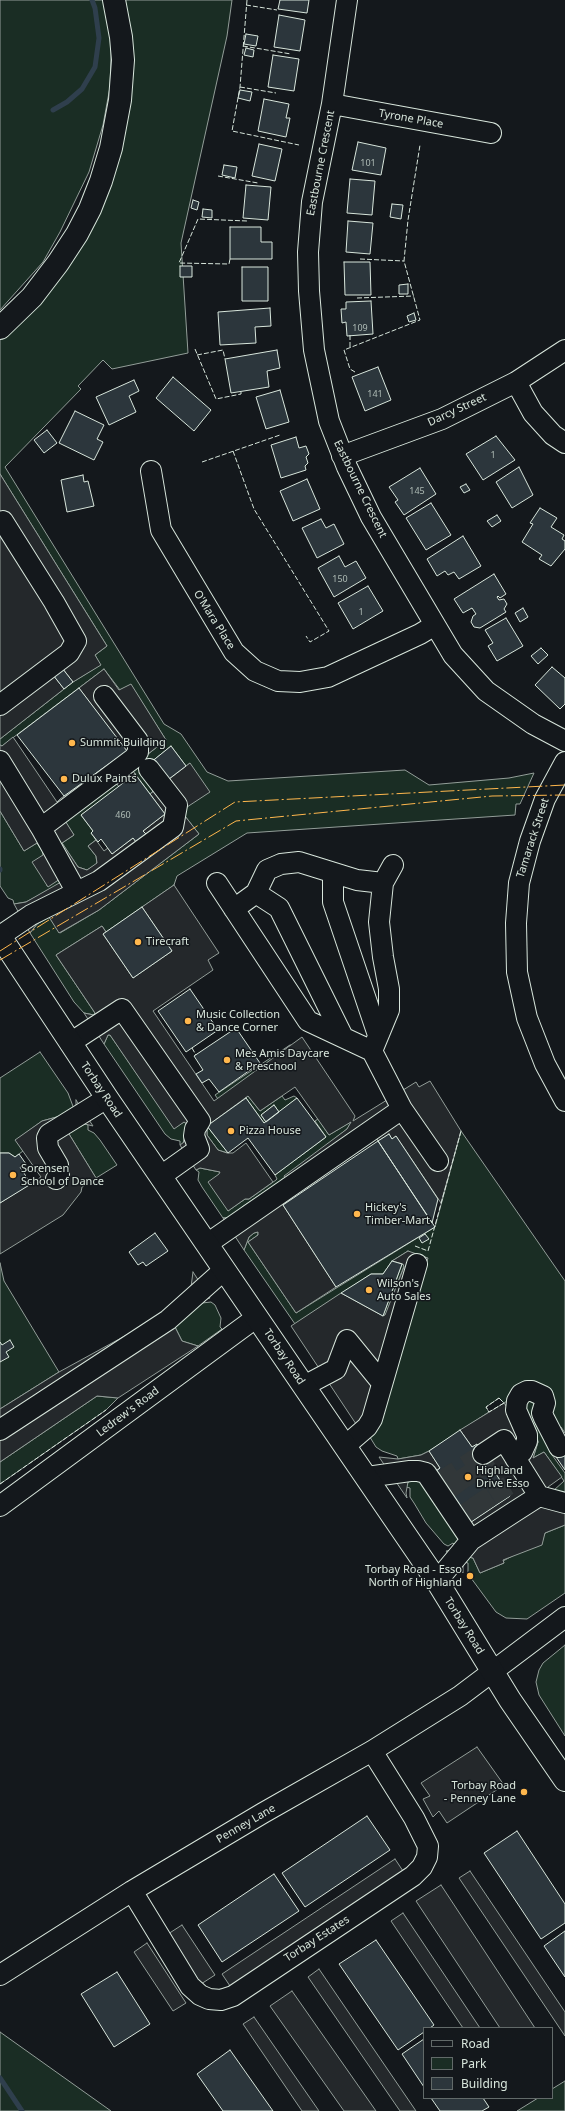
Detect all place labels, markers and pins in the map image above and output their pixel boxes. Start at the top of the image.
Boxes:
place label: Summit Building [80,736,166,750]
marker: Summit Building [67,738,77,748]
place label: Dulux Paints [72,772,137,786]
marker: Dulux Paints [59,774,69,784]
place label: Tirecraft [146,935,189,949]
marker: Tirecraft [133,937,143,947]
place label: Music Collection & Dance Corner [196,1008,280,1034]
marker: Music Collection & Dance Corner [183,1016,193,1026]
place label: Mes Amis Daycare & Preschool [235,1047,329,1073]
marker: Mes Amis Daycare & Preschool [222,1055,232,1065]
place label: Pizza House [239,1124,301,1138]
marker: Pizza House [226,1126,236,1136]
place label: Sorensen School of Dance [21,1162,104,1188]
marker: Sorensen School of Dance [8,1170,18,1180]
place label: Hickey's Timber-Mart [365,1201,430,1227]
marker: Hickey's Timber-Mart [352,1209,362,1219]
place label: Wilson's Auto Sales [377,1277,431,1303]
marker: Wilson's Auto Sales [364,1285,374,1295]
place label: Highland Drive Esso [476,1464,529,1490]
marker: Highland Drive Esso [463,1472,473,1482]
place label: Torbay Road - Esso North of Highland [365,1563,462,1589]
marker: Torbay Road - Esso North of Highland [465,1571,475,1581]
place label: Torbay Road - Penney Lane [444,1779,516,1805]
marker: Torbay Road - Penney Lane [519,1787,529,1797]

